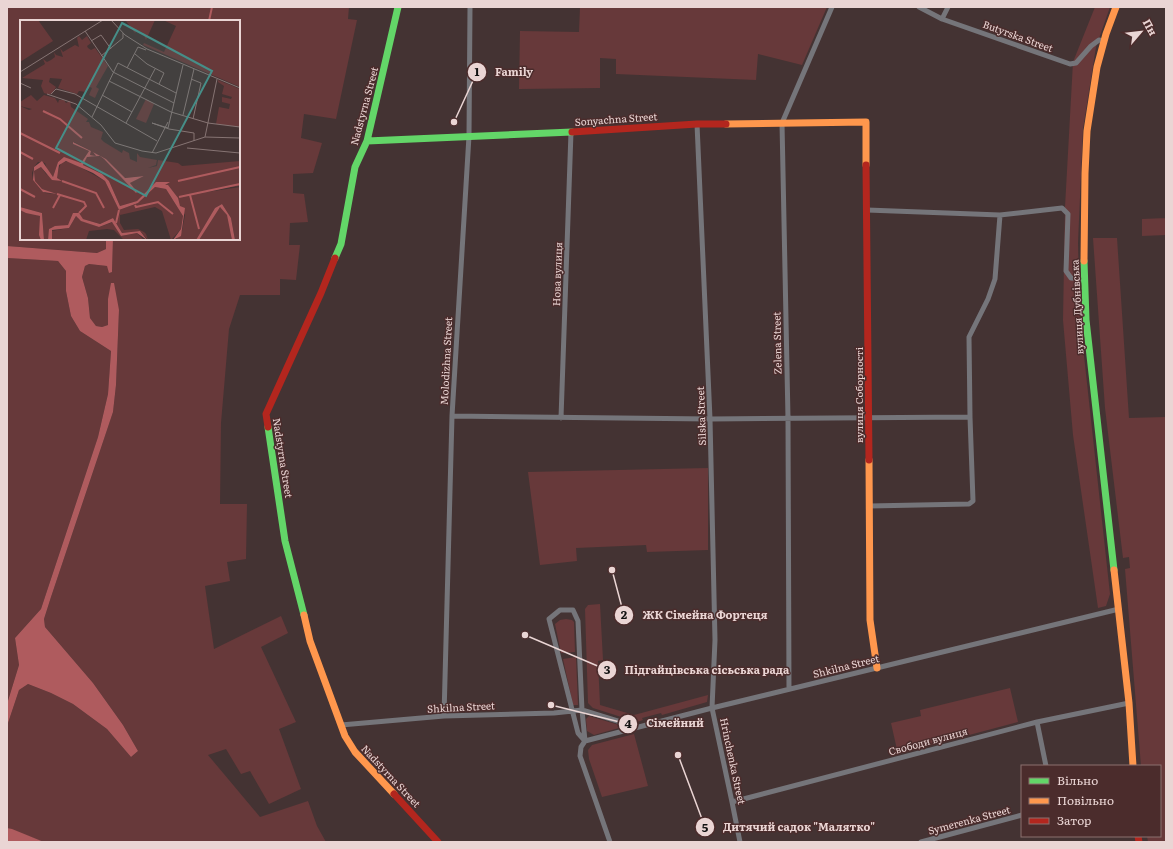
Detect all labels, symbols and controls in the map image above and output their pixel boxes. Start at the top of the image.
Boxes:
north arrow [1121,12,1161,52]
street label: Butyrska Street [981,16,1055,55]
text: Пн [1140,16,1162,38]
inset map [20,20,240,240]
callout: Family [467,60,541,83]
text: 1 [475,62,480,80]
text: Family [495,63,533,79]
street label: Nadstyrna Street [346,65,381,147]
street label: Sonyachna Street [574,108,658,129]
street label: Нова вулиця [548,242,565,306]
street label: вулиця Дубнівська [1066,259,1086,355]
street label: Zelena Street [768,312,785,374]
street label: Molodizhna Street [436,317,455,405]
street label: вулиця Соборності [851,346,866,443]
street label: Silska Street [692,386,709,446]
street label: Nadstyrna Street [270,417,297,499]
callout: ЖК Сімейна Фортеця [614,604,775,627]
text: 2 [621,605,628,623]
text: ЖК Сімейна Фортеця [642,606,768,622]
street label: Shkilna Street [811,650,881,681]
callout: Підгайцівська сісьська рада [597,658,798,681]
text: 3 [604,660,611,678]
text: Підгайцівська сісьська рада [625,661,790,677]
street label: Shkilna Street [427,697,495,716]
callout: Сімейний [618,712,712,735]
text: 4 [624,714,632,732]
text: Сімейний [646,714,704,730]
street label: Hrinchenka Street [717,716,750,806]
street label: Свободи вулиця [887,723,969,758]
street label: Nadstyrna Street [358,741,424,810]
legend [1021,765,1161,837]
text: Вільно [1057,771,1098,789]
text: Повільно [1057,791,1114,809]
street label: Symerenka Street [926,801,1012,838]
text: Затор [1057,811,1092,829]
callout: Дитячий садок "Малятко" [695,816,883,839]
text: 5 [702,818,709,836]
text: Дитячий садок "Малятко" [723,818,875,834]

